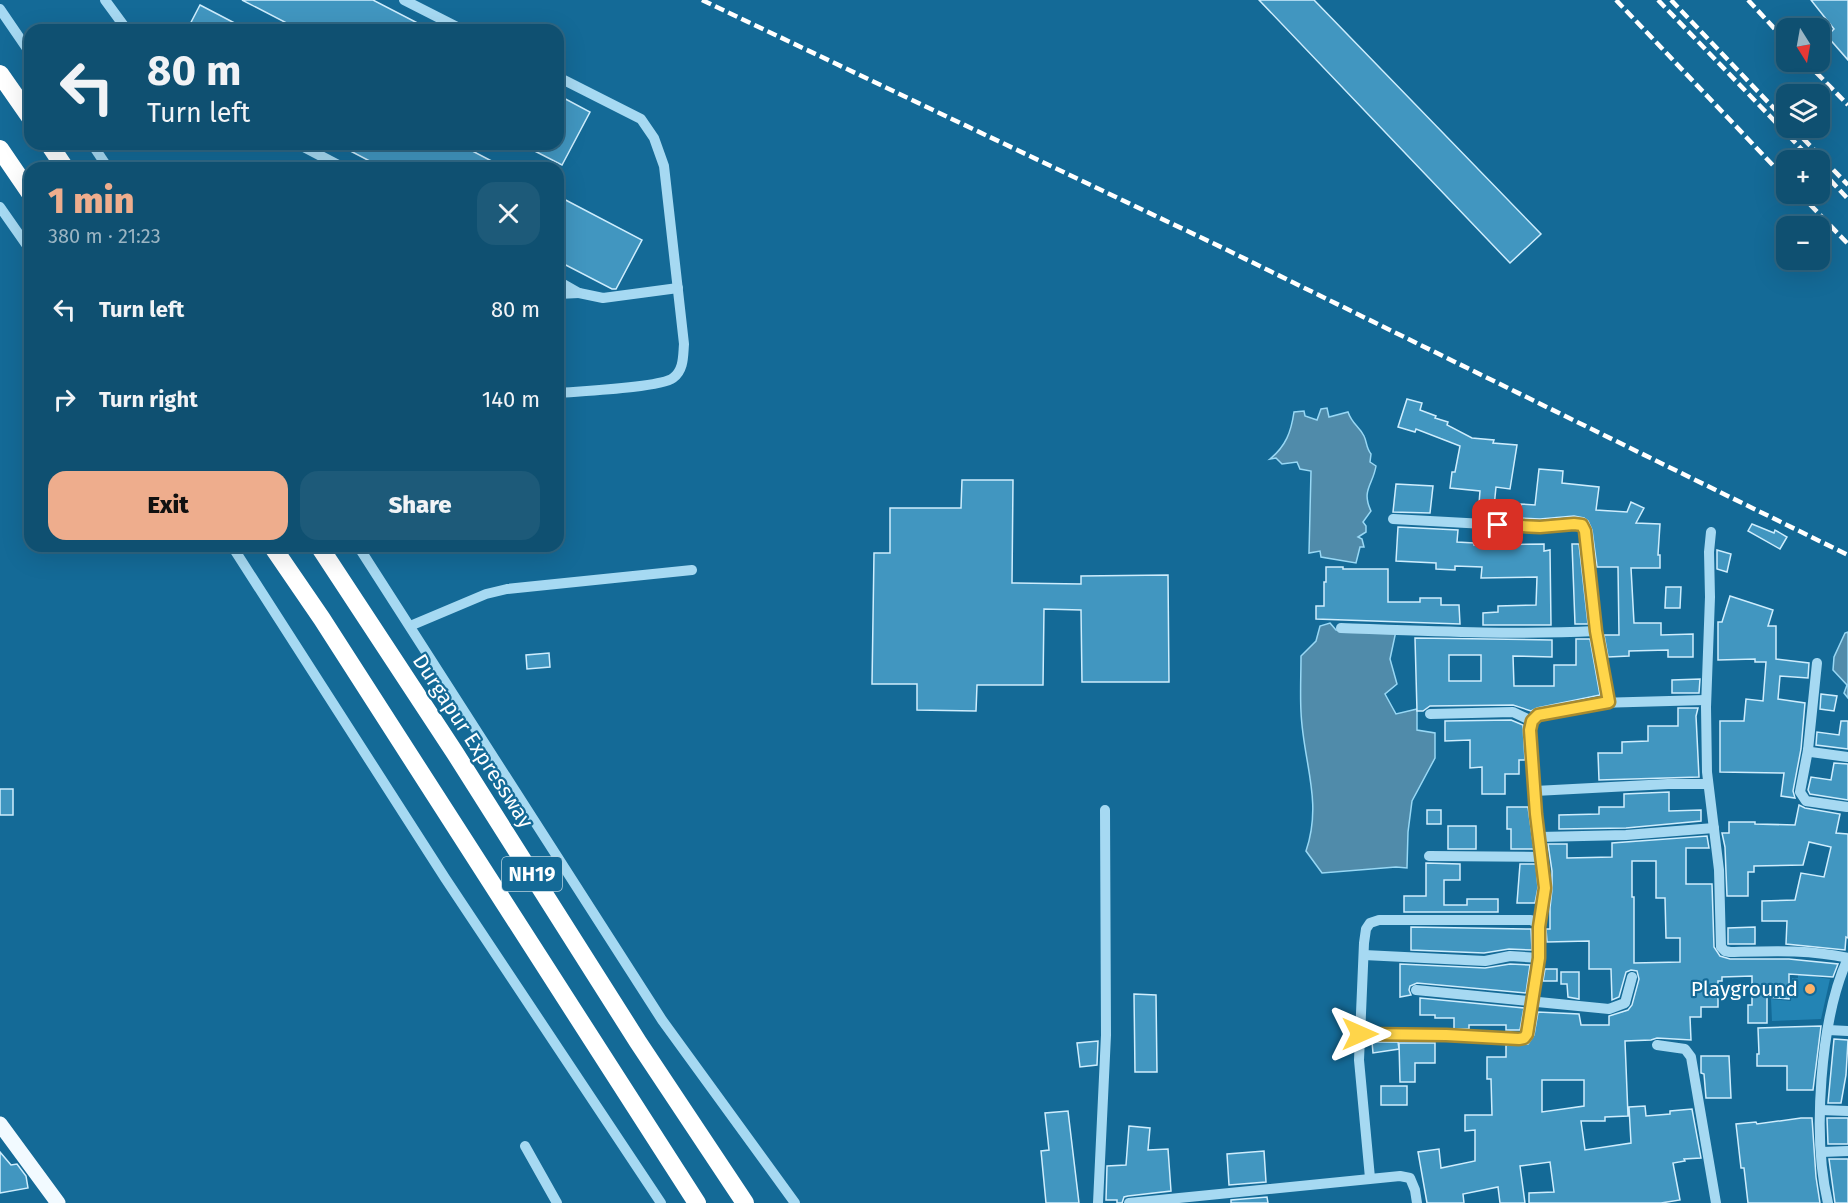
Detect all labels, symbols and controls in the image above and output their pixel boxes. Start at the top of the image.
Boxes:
north arrow [1776,18,1830,72]
map controls [1776,18,1830,270]
text: 80 m [147,46,241,96]
icon: left [48,48,126,126]
button: layers [1776,84,1830,138]
text: Turn left [147,97,250,129]
button: + [1776,150,1830,204]
text: 1 min [48,179,134,223]
button: close [477,182,540,245]
button: − [1776,216,1830,270]
text: 380 m · 21:23 [48,224,161,248]
icon: left [48,293,81,326]
text: Turn left [99,296,184,323]
text: 80 m [491,296,540,323]
icon: right [48,383,81,416]
text: Turn right [99,386,198,413]
text: 140 m [482,386,540,413]
button: Exit [48,471,288,540]
button: Share [300,471,540,540]
pin [1472,499,1523,550]
icon: arrive [1481,508,1514,541]
street label: Durgapur Expressway [407,649,539,833]
road number: NH19 [502,857,562,891]
place label: Playground [1691,976,1798,1002]
marker: Playground [1803,982,1817,996]
position arrow [1328,1002,1392,1066]

